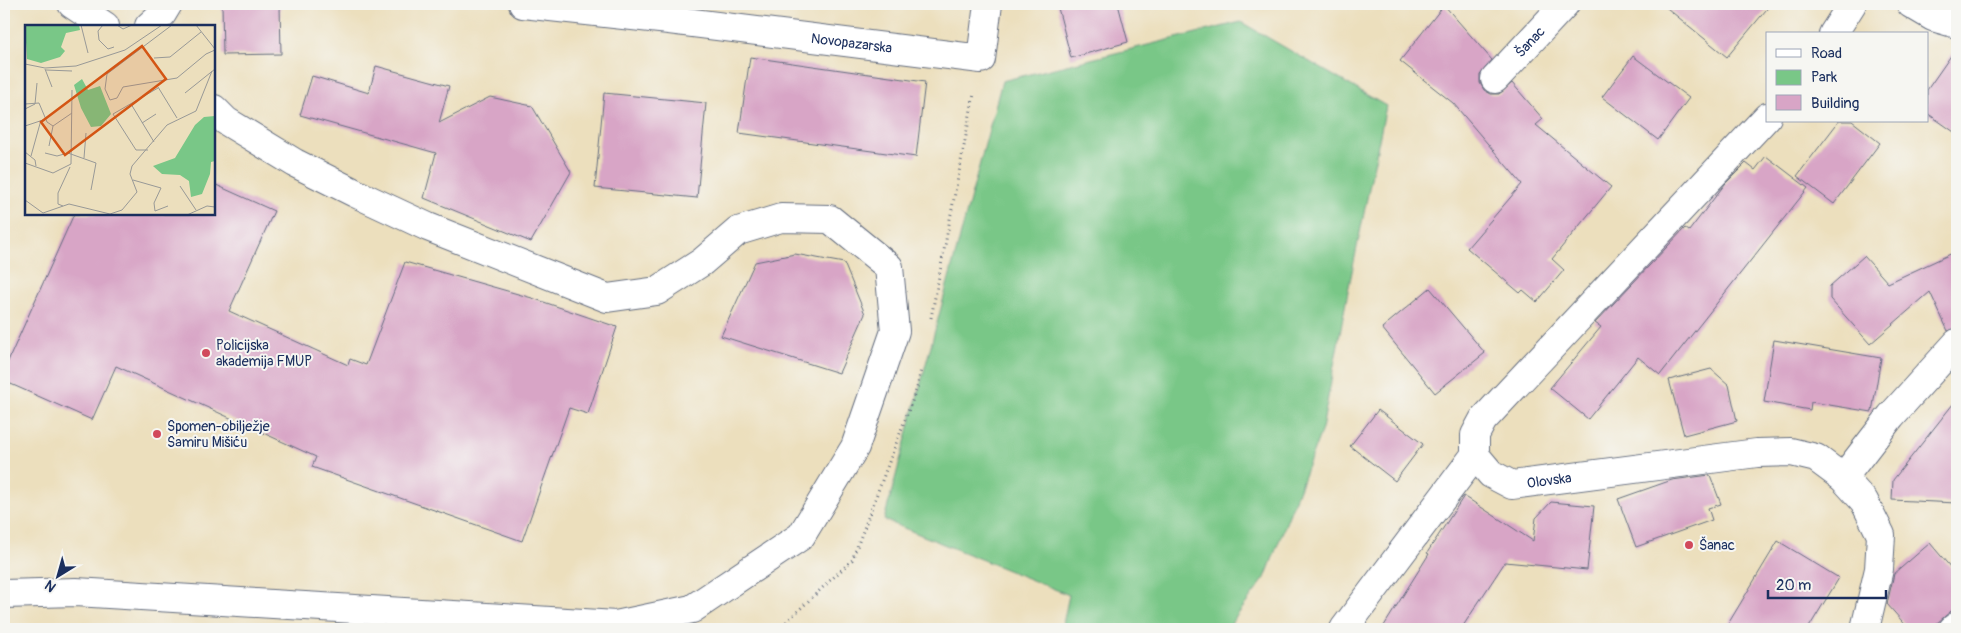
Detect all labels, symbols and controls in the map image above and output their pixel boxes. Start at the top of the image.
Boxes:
street label: Šanac [1511,23,1549,61]
inset map [25,25,215,215]
street label: Novopazarska [810,30,893,57]
legend [1766,32,1928,122]
text: Road [1811,44,1842,63]
text: Park [1811,68,1838,87]
text: Building [1811,94,1859,113]
place label: Policijska akademija FMUP [216,337,312,370]
marker: Policijska akademija FMUP [200,347,212,359]
place label: Spomen-obilježje Samiru Mišiću [167,418,270,451]
marker: Spomen-obilježje Samiru Mišiću [151,428,163,440]
street label: Olovska [1526,469,1572,492]
place label: Šanac [1699,536,1735,554]
marker: Šanac [1683,539,1695,551]
north arrow [32,550,82,600]
scale bar [1768,568,1886,600]
text: N [42,576,59,596]
text: 20 m [1776,576,1811,595]

